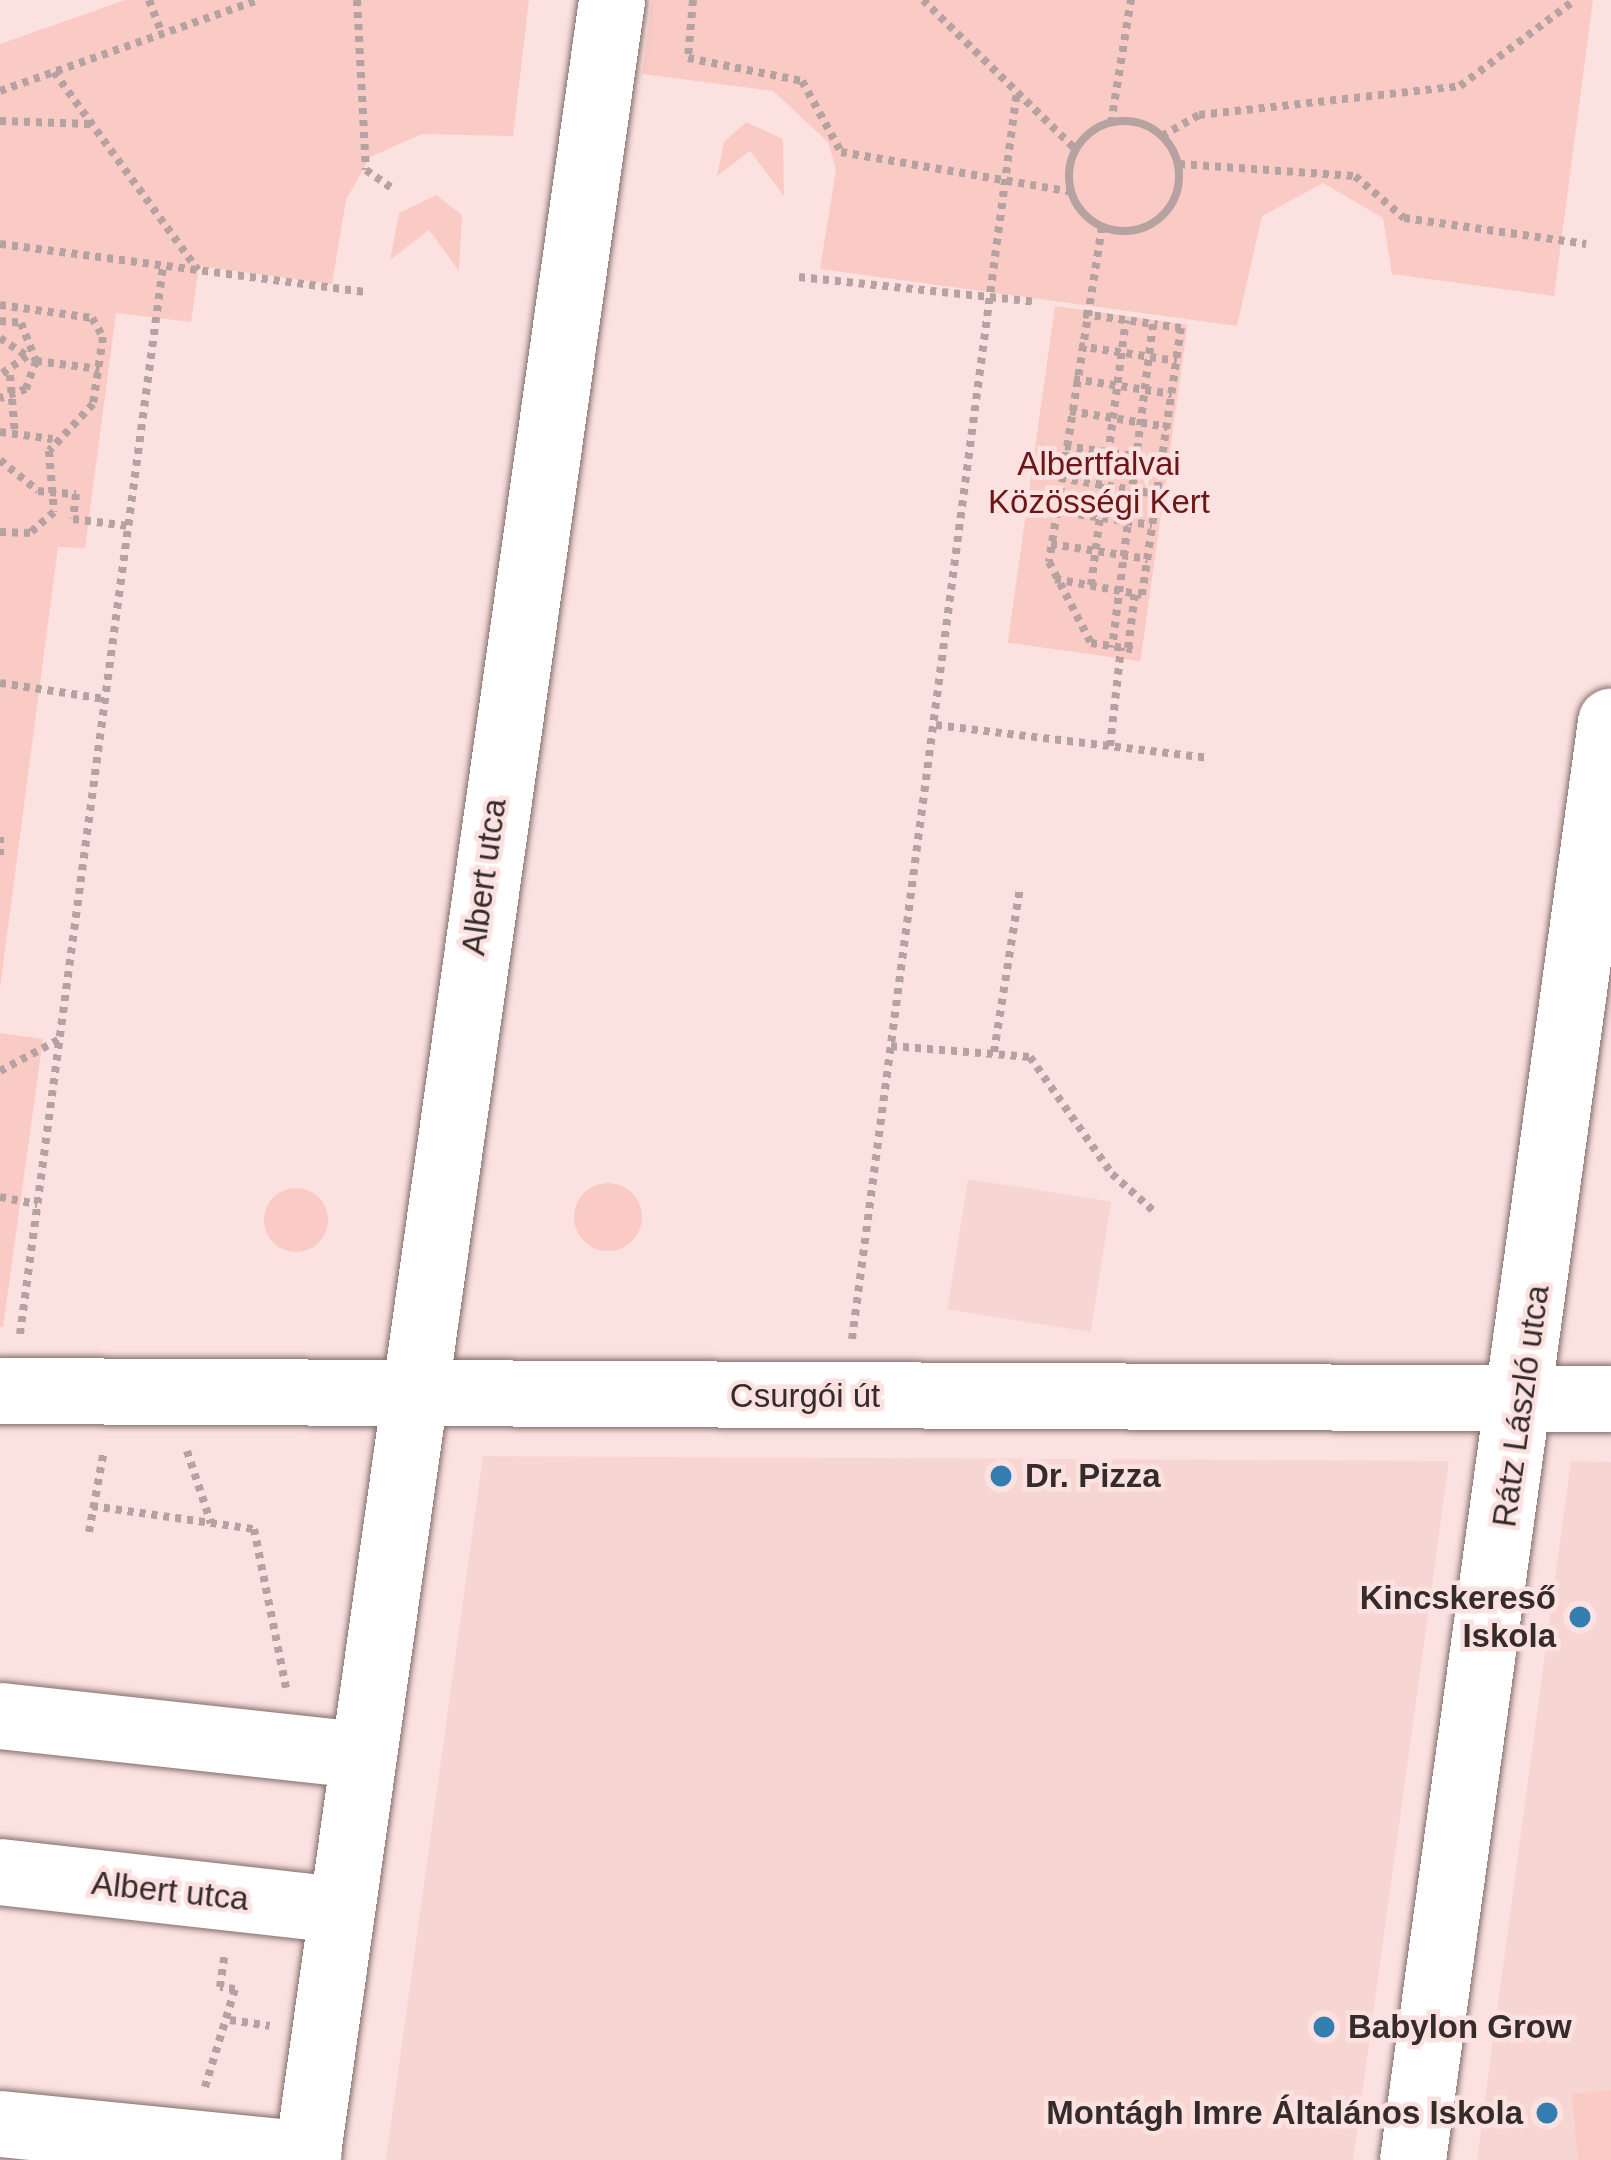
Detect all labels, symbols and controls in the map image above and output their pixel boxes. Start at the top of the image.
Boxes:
park label: Albertfalvai Közösségi Kert [988,444,1210,522]
street label: Albert utca [453,796,515,958]
street label: Rátz László utca [1484,1282,1558,1530]
street label: Csurgói út [730,1376,880,1416]
place label: Dr. Pizza [1025,1456,1161,1496]
marker: Dr. Pizza [988,1463,1014,1489]
place label: Kincskereső Iskola [1360,1578,1556,1656]
marker: Kincskereső Iskola [1567,1604,1593,1630]
street label: Albert utca [89,1863,251,1919]
place label: Babylon Grow [1348,2007,1572,2047]
marker: Babylon Grow [1311,2014,1337,2040]
place label: Montágh Imre Általános Iskola [1046,2093,1523,2133]
marker: Montágh Imre Általános Iskola [1534,2100,1560,2126]

